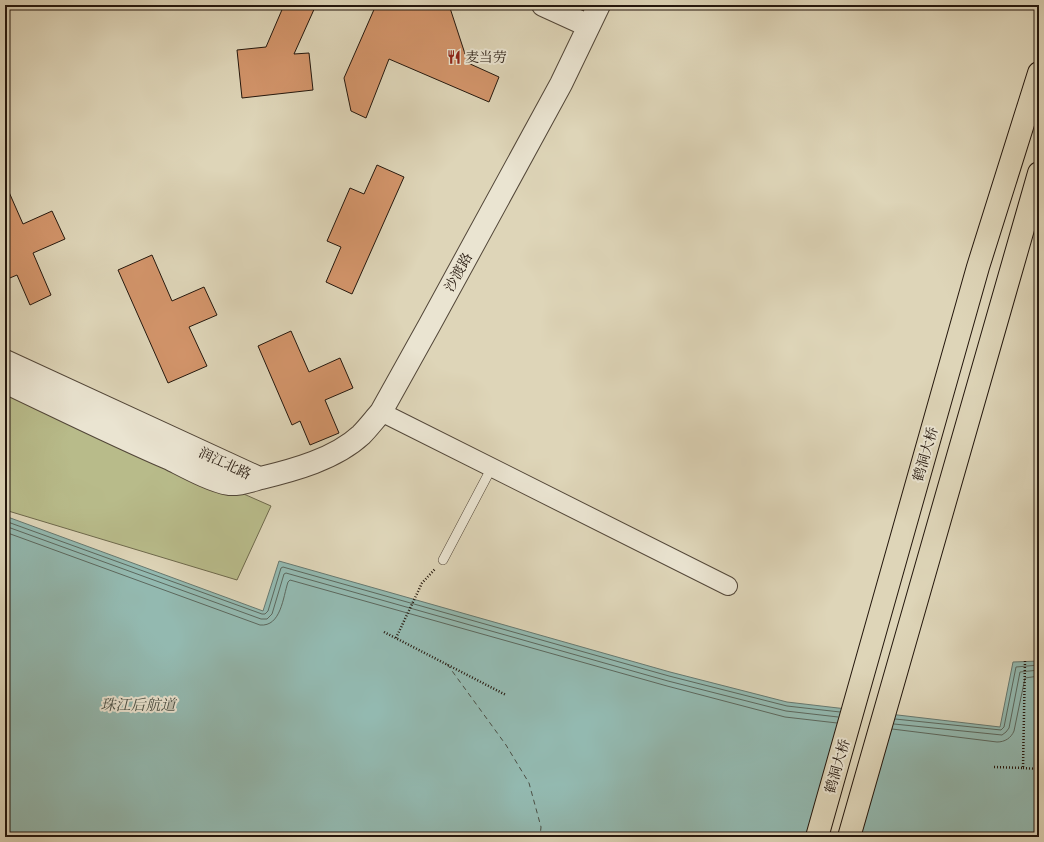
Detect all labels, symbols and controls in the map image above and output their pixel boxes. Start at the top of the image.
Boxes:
restaurant icon: 麦当劳 [446,49,462,65]
place label: 麦当劳 [465,49,507,67]
street label: 沙渡路 [441,250,477,295]
street label: 鹤洞大桥 [910,425,942,484]
street label: 润江北路 [195,444,254,484]
water label: 珠江后航道 [100,696,177,715]
street label: 鹤洞大桥 [822,737,854,796]

